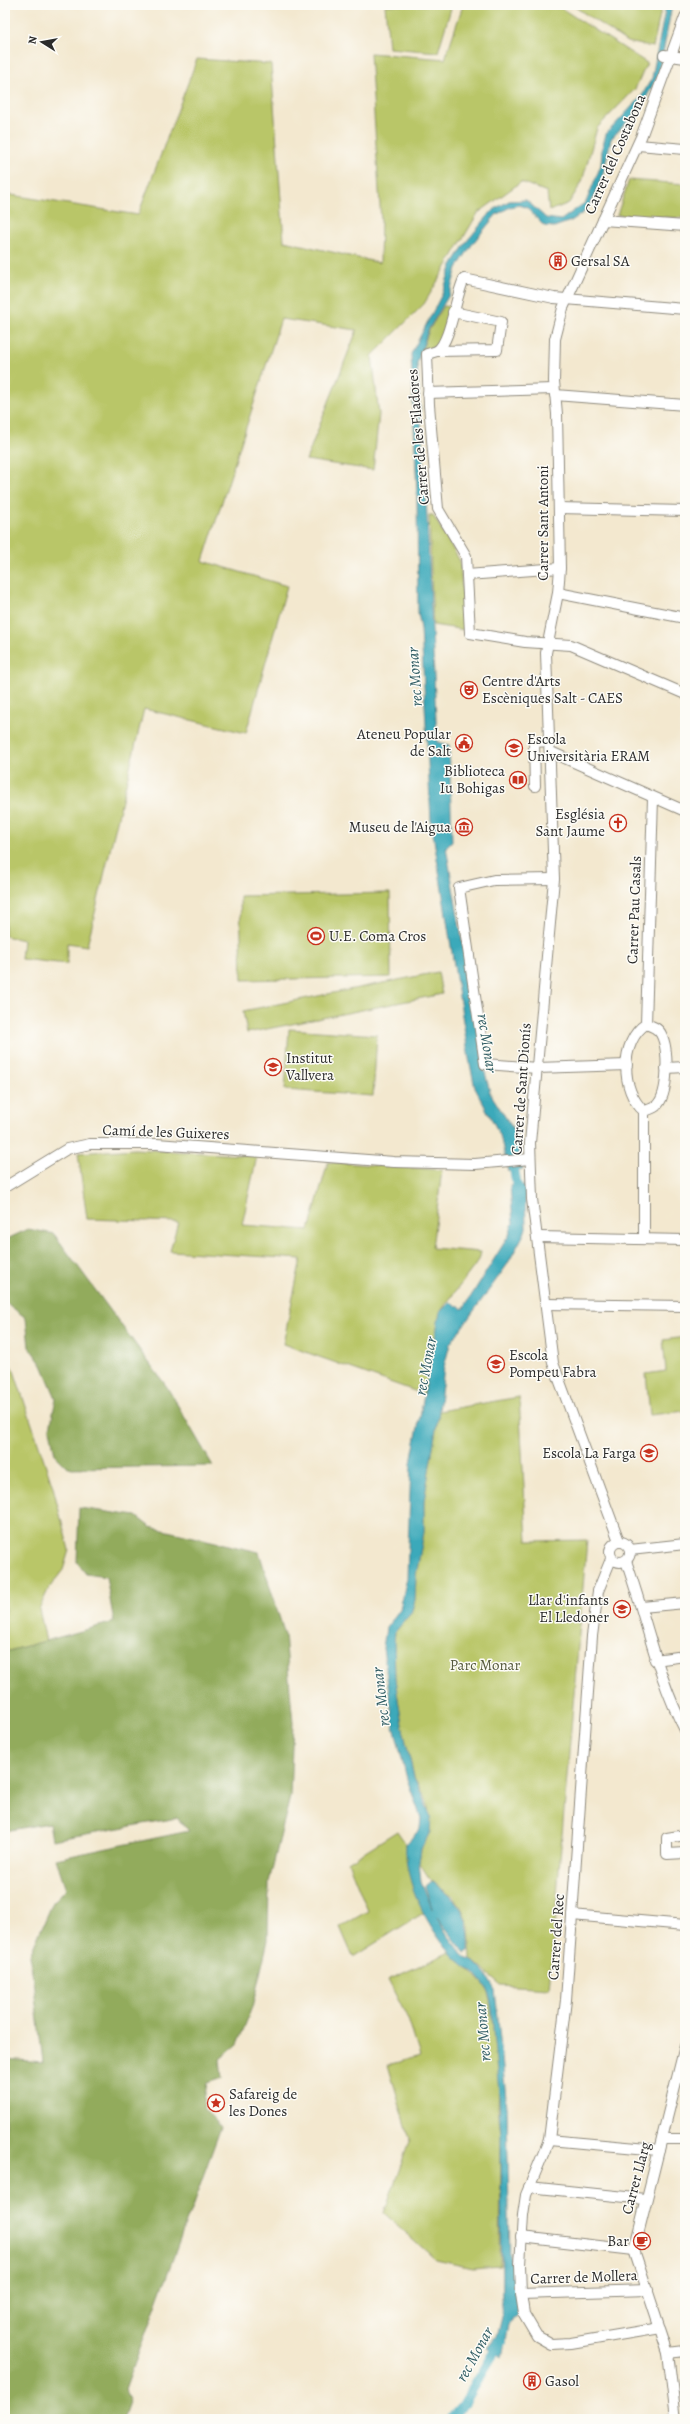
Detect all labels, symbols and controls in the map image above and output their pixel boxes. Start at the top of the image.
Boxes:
north arrow [22,22,62,62]
text: N [25,35,41,46]
street label: Carrer del Costabona [580,91,650,217]
building icon: Gersal SA [548,251,568,271]
place label: Gersal SA [571,251,630,271]
street label: Carrer de les Filadores [402,368,434,506]
street label: Carrer Sant Antoni [533,465,553,581]
water label: rec Monar [402,646,428,707]
place label: Centre d'Arts Escèniques Salt - CAES [482,671,623,708]
theatre icon: Centre d'Arts Escèniques Salt - CAES [459,680,479,700]
place label: Ateneu Popular de Salt [356,724,451,761]
place label: Escola Universitària ERAM [527,729,650,766]
public building icon: Ateneu Popular de Salt [454,733,474,753]
school or university icon: Escola Universitària ERAM [504,738,524,758]
place label: Biblioteca Iu Bohigas [440,761,505,798]
library icon: Biblioteca Iu Bohigas [508,770,528,790]
place label: Església Sant Jaume [535,804,605,841]
church icon: Església Sant Jaume [608,813,628,833]
place label: Museu de l'Aigua [349,817,451,837]
museum icon: Museu de l'Aigua [454,817,474,837]
street label: Carrer Pau Casals [622,856,646,964]
sports icon: U.E. Coma Cros [306,926,326,946]
place label: U.E. Coma Cros [329,926,426,946]
water label: rec Monar [472,1012,503,1075]
street label: Carrer de Sant Dionís [506,1022,536,1156]
place label: Institut Vallvera [285,1048,334,1085]
school or university icon: Institut Vallvera [263,1057,283,1077]
street label: Camí de les Guixeres [102,1120,230,1144]
water label: rec Monar [410,1335,443,1397]
place label: Escola Pompeu Fabra [509,1345,597,1382]
school or university icon: Escola Pompeu Fabra [486,1354,506,1374]
place label: Escola La Farga [542,1443,636,1463]
school or university icon: Escola La Farga [639,1443,659,1463]
place label: Llar d'infants El Lledoner [528,1590,609,1627]
school or university icon: Llar d'infants El Lledoner [612,1599,632,1619]
park label: Parc Monar [450,1655,521,1675]
water label: rec Monar [366,1666,396,1728]
street label: Carrer del Rec [543,1893,569,1981]
water label: rec Monar [469,2001,497,2062]
place label: Safareig de les Dones [229,2084,298,2121]
place icon: Safareig de les Dones [206,2093,226,2113]
street label: Carrer Llarg [617,2139,655,2217]
place label: Bar [607,2231,629,2251]
cafe icon: Bar [632,2231,652,2251]
street label: Carrer de Mollera [530,2265,638,2289]
water label: rec Monar [451,2323,499,2386]
building icon: Gasol [522,2371,542,2391]
place label: Gasol [545,2371,579,2391]

